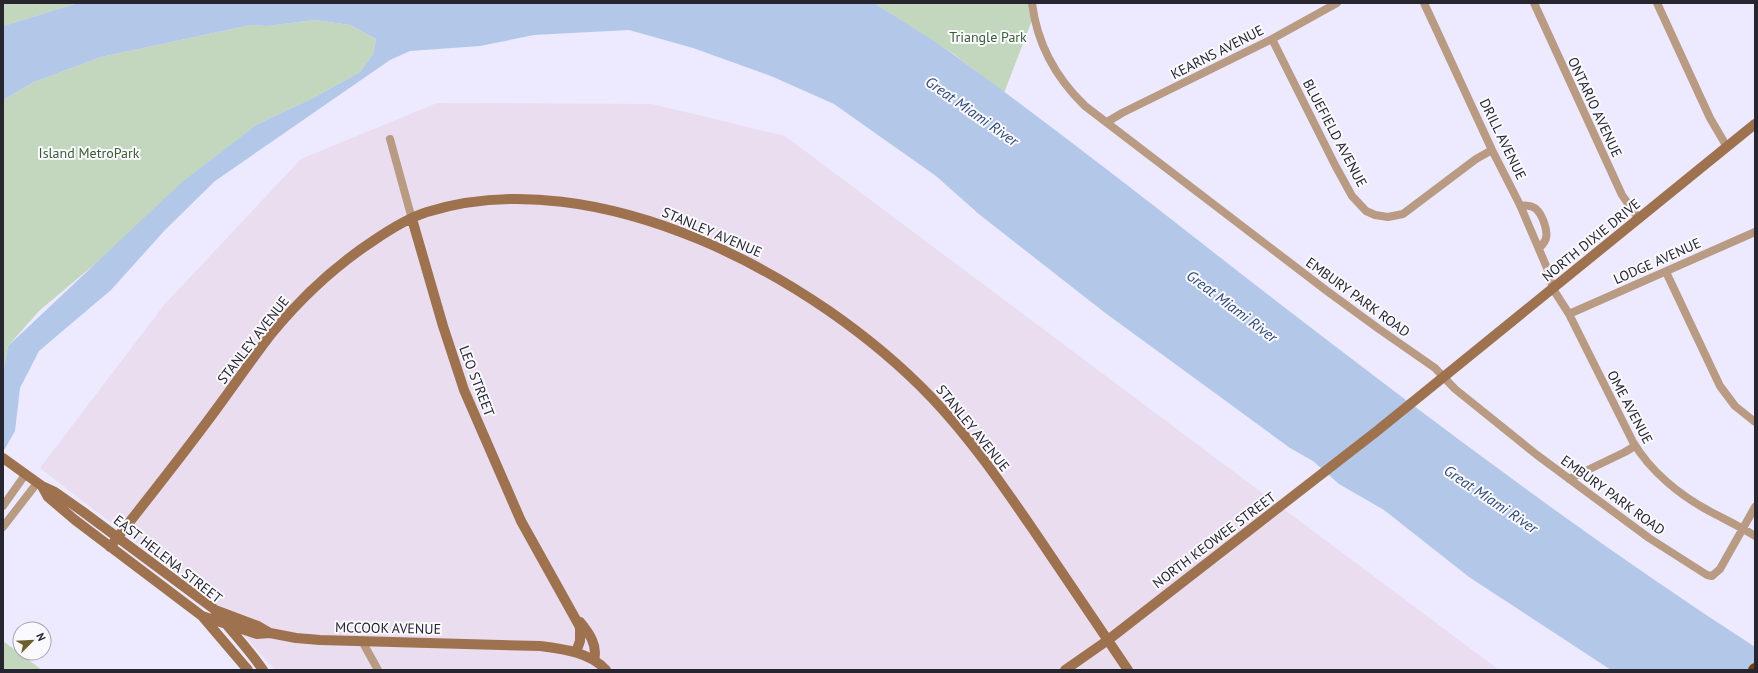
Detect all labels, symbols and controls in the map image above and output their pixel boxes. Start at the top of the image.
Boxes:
street label: KEARNS AVENUE [1168,21,1266,83]
park label: Triangle Park [949,28,1027,46]
street label: ONTARIO AVENUE [1564,54,1626,160]
water label: Great Miami River [922,72,1023,151]
street label: BLUEFIELD AVENUE [1299,76,1371,190]
street label: DRILL AVENUE [1476,96,1530,182]
park label: Island MetroPark [39,144,140,162]
street label: NORTH DIXIE DRIVE [1538,195,1644,285]
street label: STANLEY AVENUE [659,203,765,261]
street label: LODGE AVENUE [1611,234,1703,288]
street label: EMBURY PARK ROAD [1302,253,1414,341]
water label: Great Miami River [1183,266,1282,347]
street label: STANLEY AVENUE [213,293,293,387]
street label: LEO STREET [455,343,499,419]
street label: OME AVENUE [1603,367,1657,447]
street label: STANLEY AVENUE [933,381,1013,475]
street label: EMBURY PARK ROAD [1557,451,1669,539]
water label: Great Miami River [1441,461,1542,538]
street label: NORTH KEOWEE STREET [1149,488,1279,592]
street label: EAST HELENA STREET [110,511,226,607]
street label: MCCOOK AVENUE [335,618,441,638]
north arrow [12,621,52,661]
text: N [33,631,49,643]

